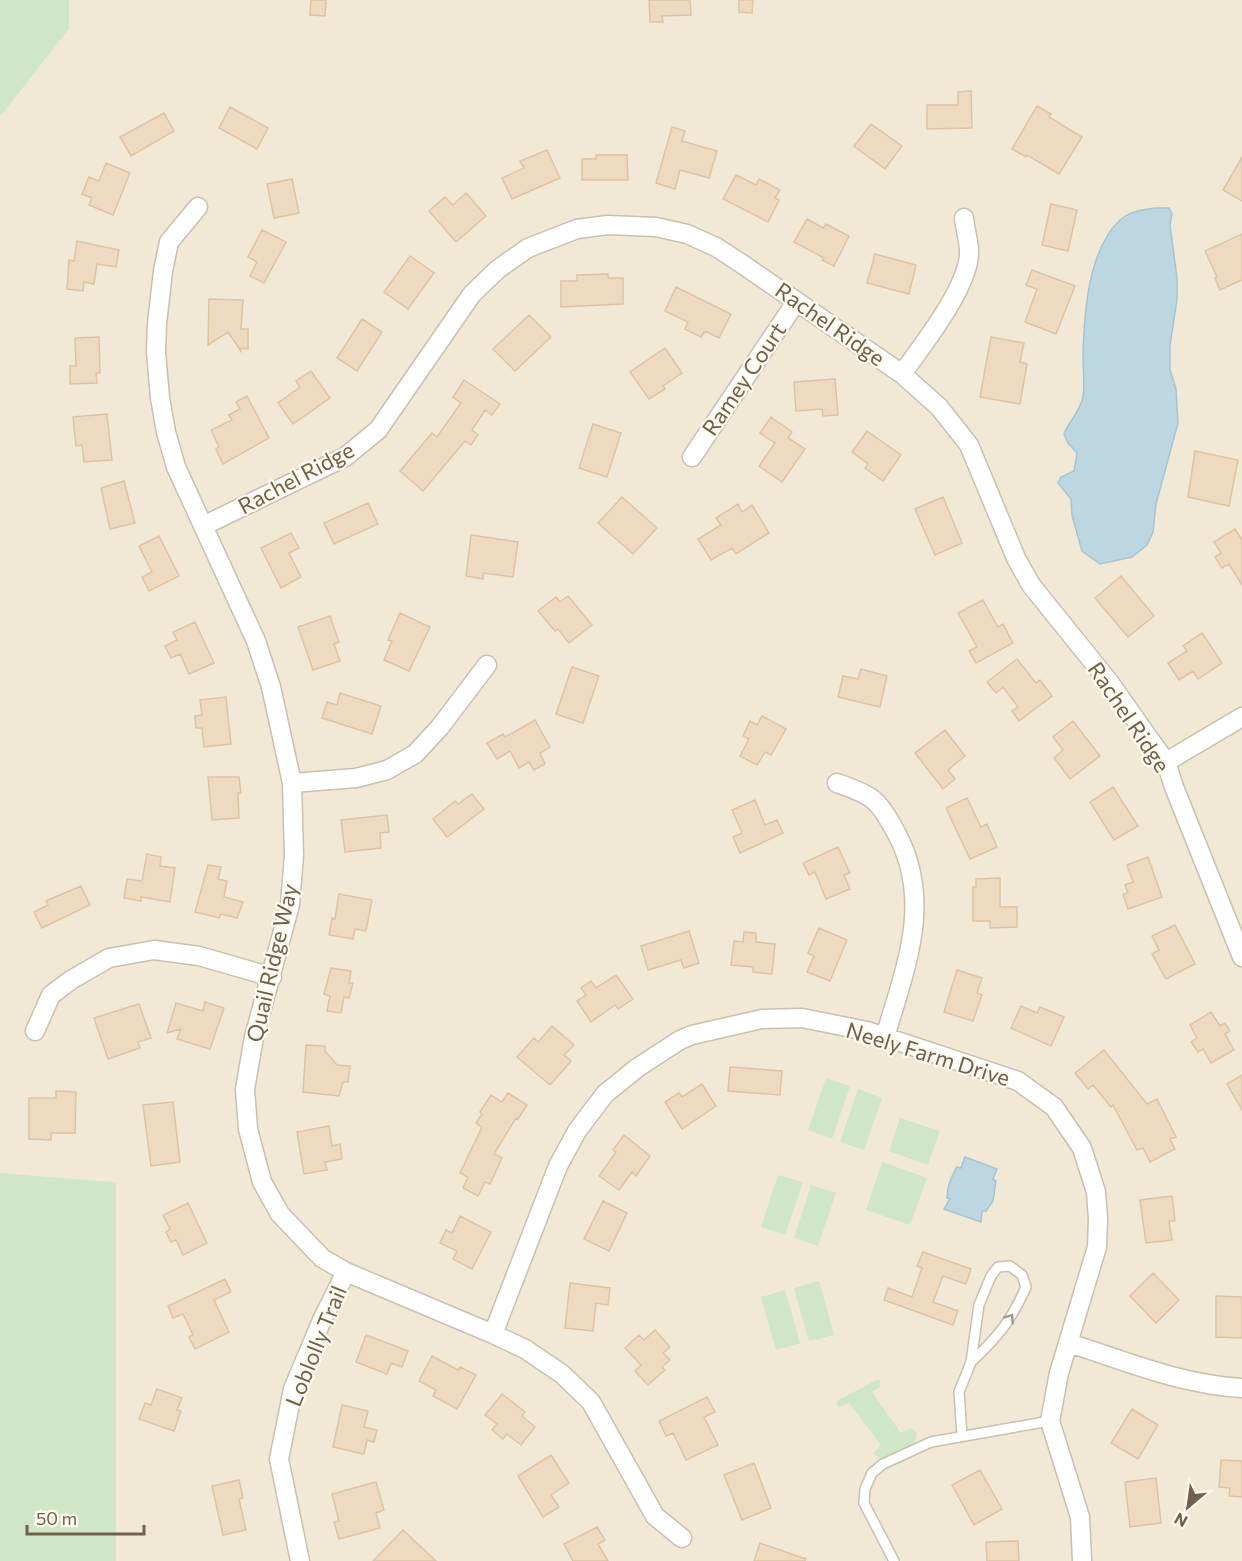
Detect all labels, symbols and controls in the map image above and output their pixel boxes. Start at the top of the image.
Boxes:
street label: Rachel Ridge [770,276,890,371]
street label: Ramey Court [696,317,791,440]
street label: Rachel Ridge [233,436,358,519]
street label: Rachel Ridge [1083,656,1176,777]
street label: Quail Ridge Way [240,881,303,1045]
street label: Neely Farm Drive [843,1016,1013,1091]
street label: Loblolly Trail [279,1281,352,1410]
one-way arrow [1003,1314,1014,1325]
north arrow [1158,1477,1218,1537]
scale bar [27,1498,144,1536]
text: 50 m [36,1507,77,1529]
text: N [1171,1509,1190,1532]

